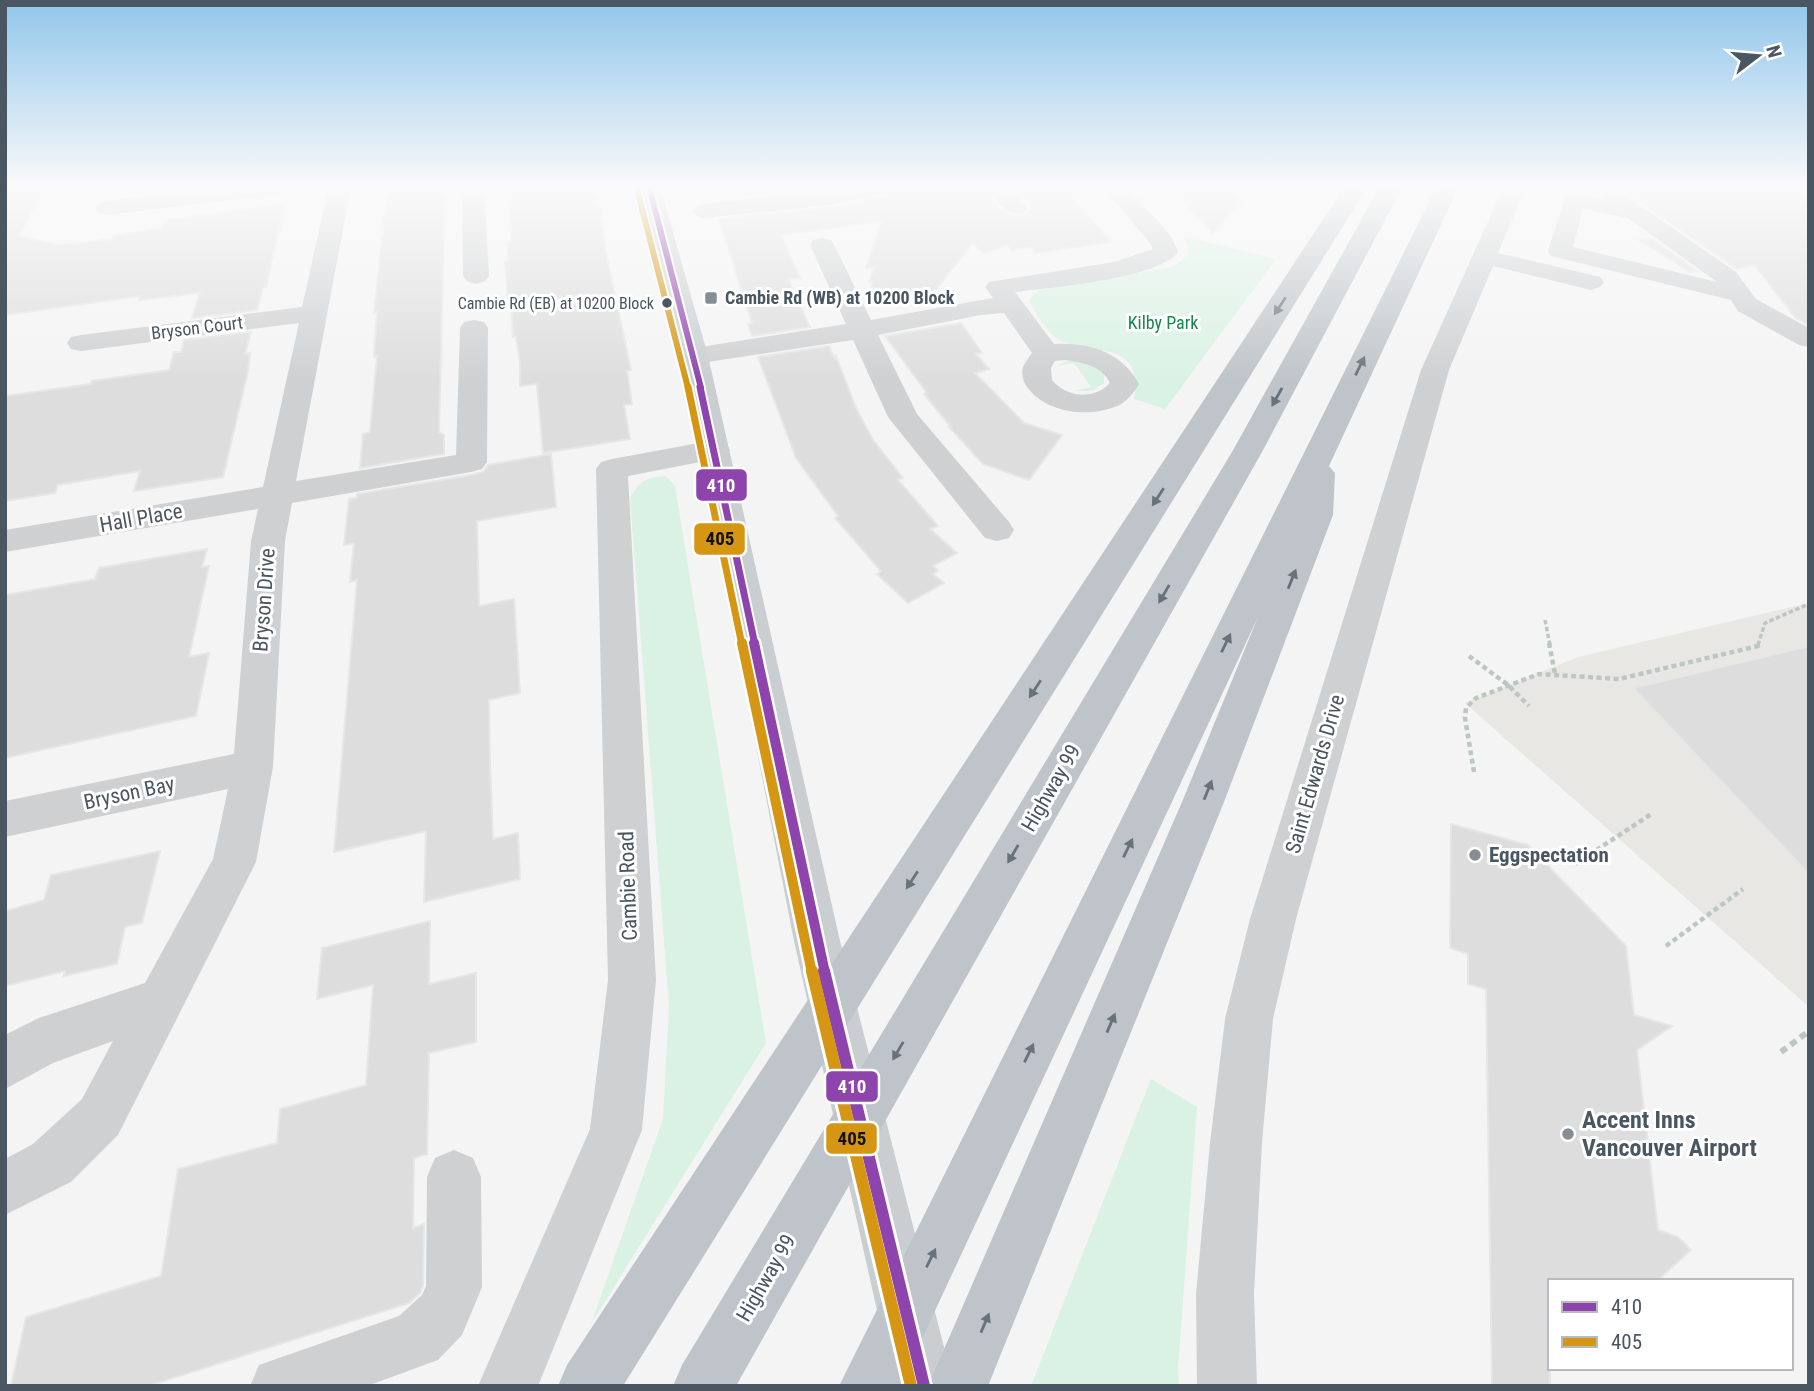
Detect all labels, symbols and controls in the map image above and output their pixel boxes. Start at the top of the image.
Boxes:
north arrow [1723,21,1793,91]
text: N [1761,43,1787,60]
place label: Cambie Rd (WB) at 10200 Block [725,287,955,309]
marker: Cambie Rd (WB) at 10200 Block [703,290,719,306]
place label: Cambie Rd (EB) at 10200 Block [458,294,655,313]
marker: Cambie Rd (EB) at 10200 Block [660,296,674,310]
one-way arrow [1274,296,1287,315]
street label: Bryson Court [150,311,244,344]
park label: Kilby Park [1128,312,1198,333]
one-way arrow [1354,356,1366,376]
one-way arrow [1271,387,1283,407]
line badge: 410 [695,468,748,502]
text: 410 [707,474,735,497]
one-way arrow [1151,488,1164,507]
street label: Hall Place [98,499,184,537]
line badge: 405 [693,522,746,556]
text: 405 [706,527,734,550]
street label: Bryson Drive [248,547,280,653]
one-way arrow [1286,568,1297,589]
one-way arrow [1158,585,1170,604]
one-way arrow [1221,633,1232,653]
one-way arrow [1028,679,1041,699]
street label: Saint Edwards Drive [1281,692,1349,856]
street label: Highway 99 [1017,740,1085,836]
street label: Bryson Bay [81,772,177,814]
one-way arrow [1202,779,1213,800]
street label: Cambie Road [614,831,642,941]
one-way arrow [1122,838,1134,858]
place label: Eggspectation [1489,843,1609,867]
one-way arrow [1006,845,1019,864]
marker: Eggspectation [1467,847,1483,863]
one-way arrow [906,871,919,890]
one-way arrow [1105,1012,1116,1033]
one-way arrow [892,1041,904,1060]
one-way arrow [1024,1043,1035,1063]
line badge: 410 [825,1070,879,1103]
text: 410 [838,1075,866,1098]
place label: Accent Inns Vancouver Airport [1582,1106,1757,1162]
line badge: 405 [825,1122,878,1155]
marker: Accent Inns Vancouver Airport [1560,1126,1576,1142]
text: 405 [838,1127,866,1150]
street label: Highway 99 [732,1230,800,1326]
one-way arrow [925,1248,936,1268]
legend [1548,1279,1793,1370]
text: 410 [1611,1295,1642,1319]
one-way arrow [980,1312,991,1333]
text: 405 [1611,1330,1642,1354]

